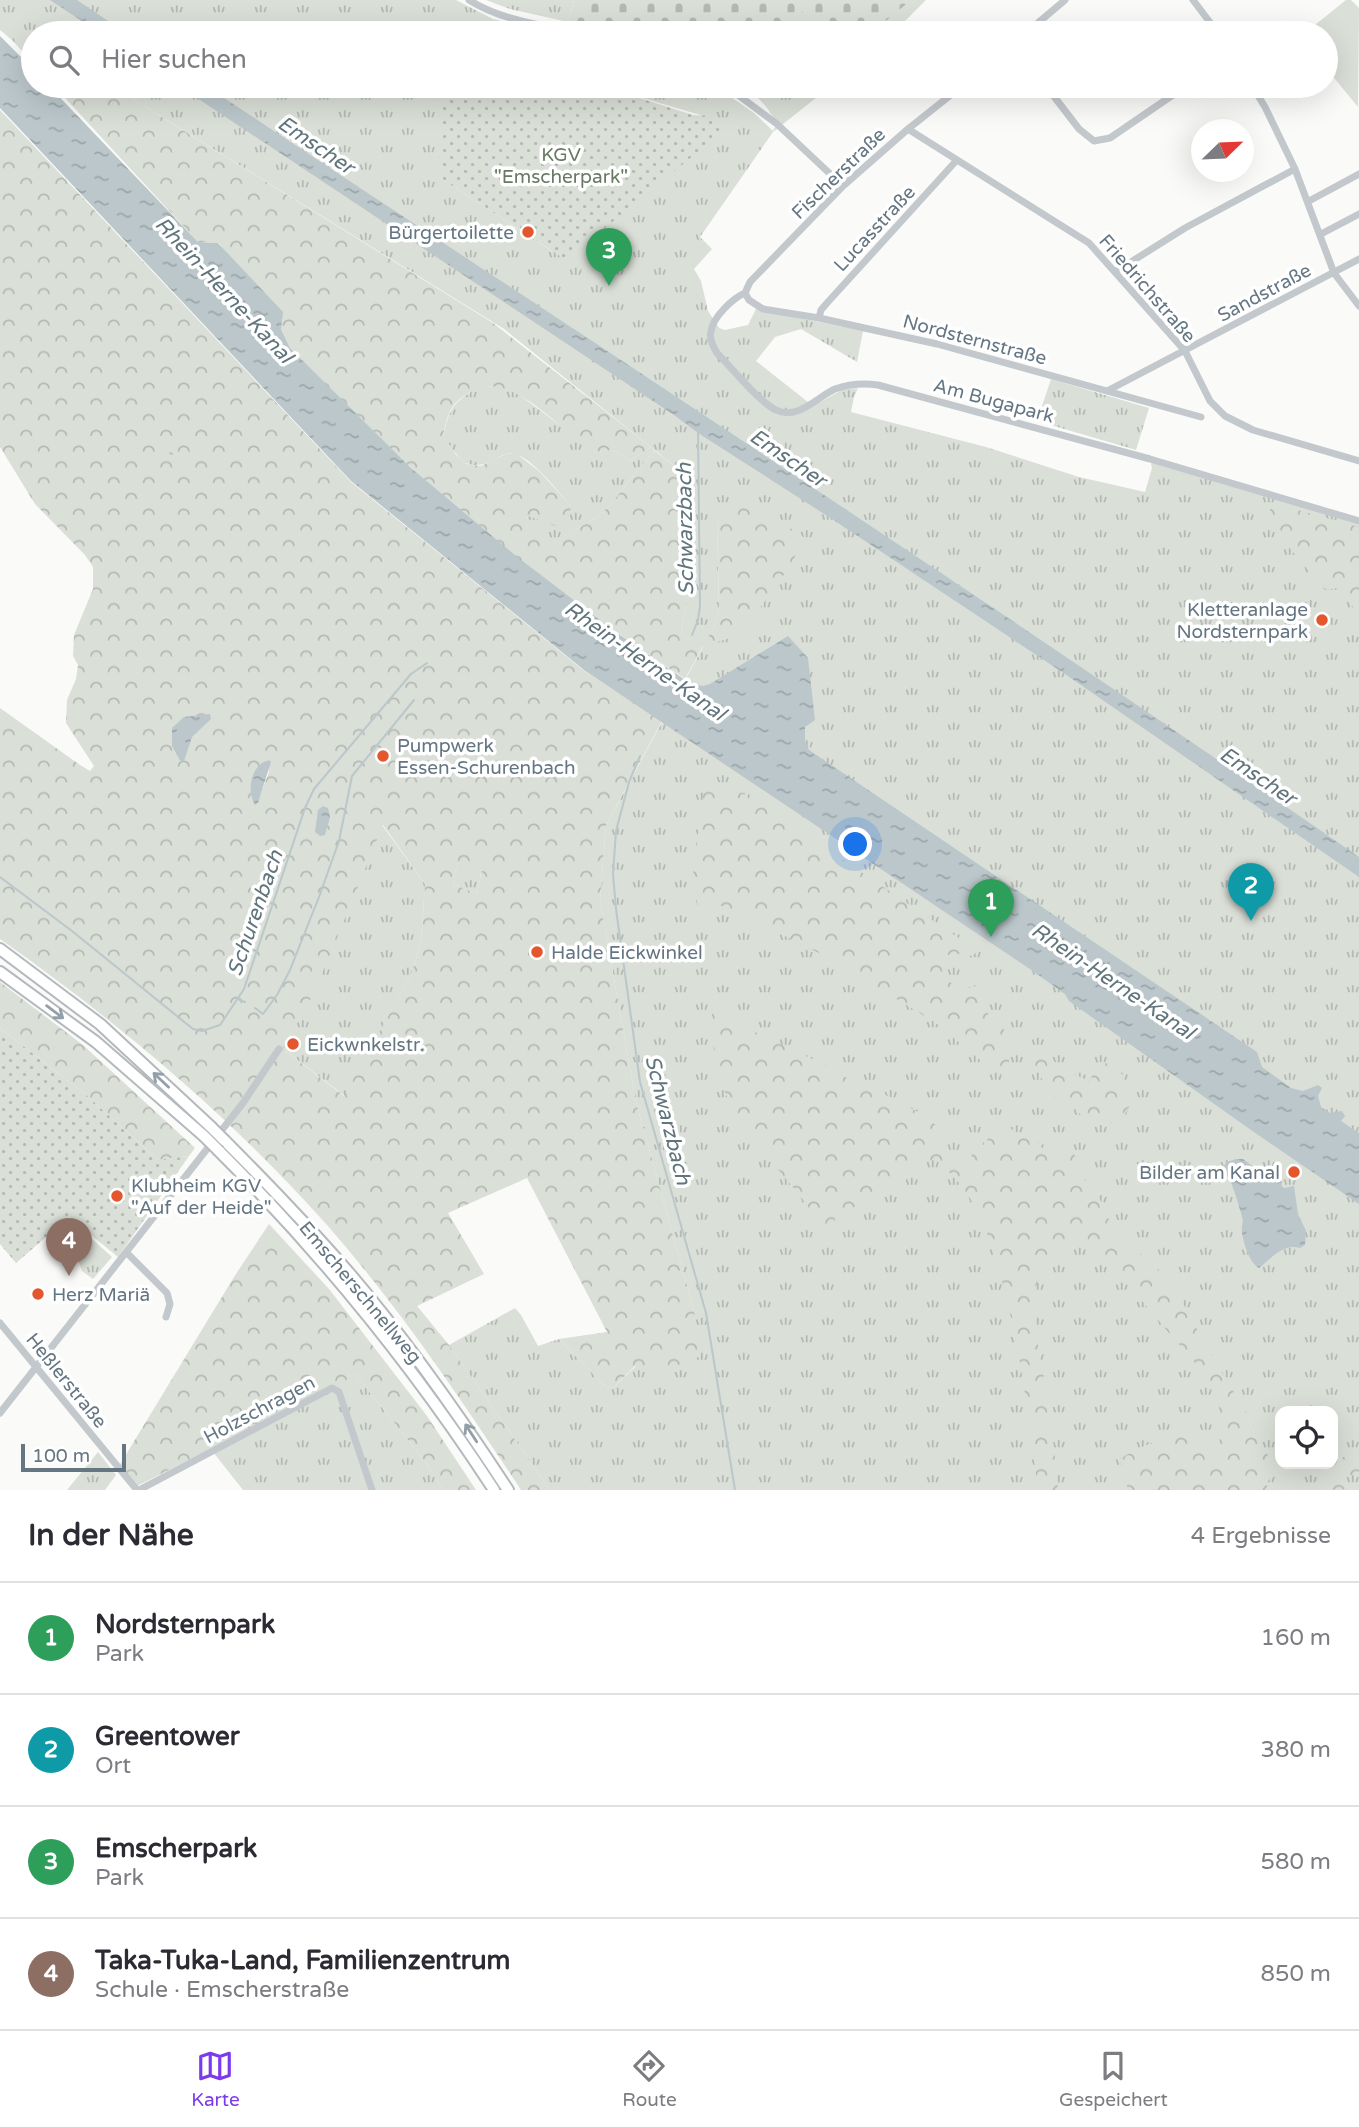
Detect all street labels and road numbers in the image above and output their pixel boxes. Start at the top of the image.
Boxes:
street label: Fischerstraße [787,124,890,224]
street label: Lucasstraße [830,181,920,276]
street label: Friedrichstraße [1094,230,1200,347]
street label: Sandstraße [1214,259,1315,327]
street label: Nordsternstraße [900,310,1049,370]
street label: Am Bugapark [931,374,1056,428]
street label: Emscherschnellweg [294,1217,426,1368]
street label: Heßlerstraße [21,1329,111,1433]
street label: Holzschragen [200,1371,319,1448]

